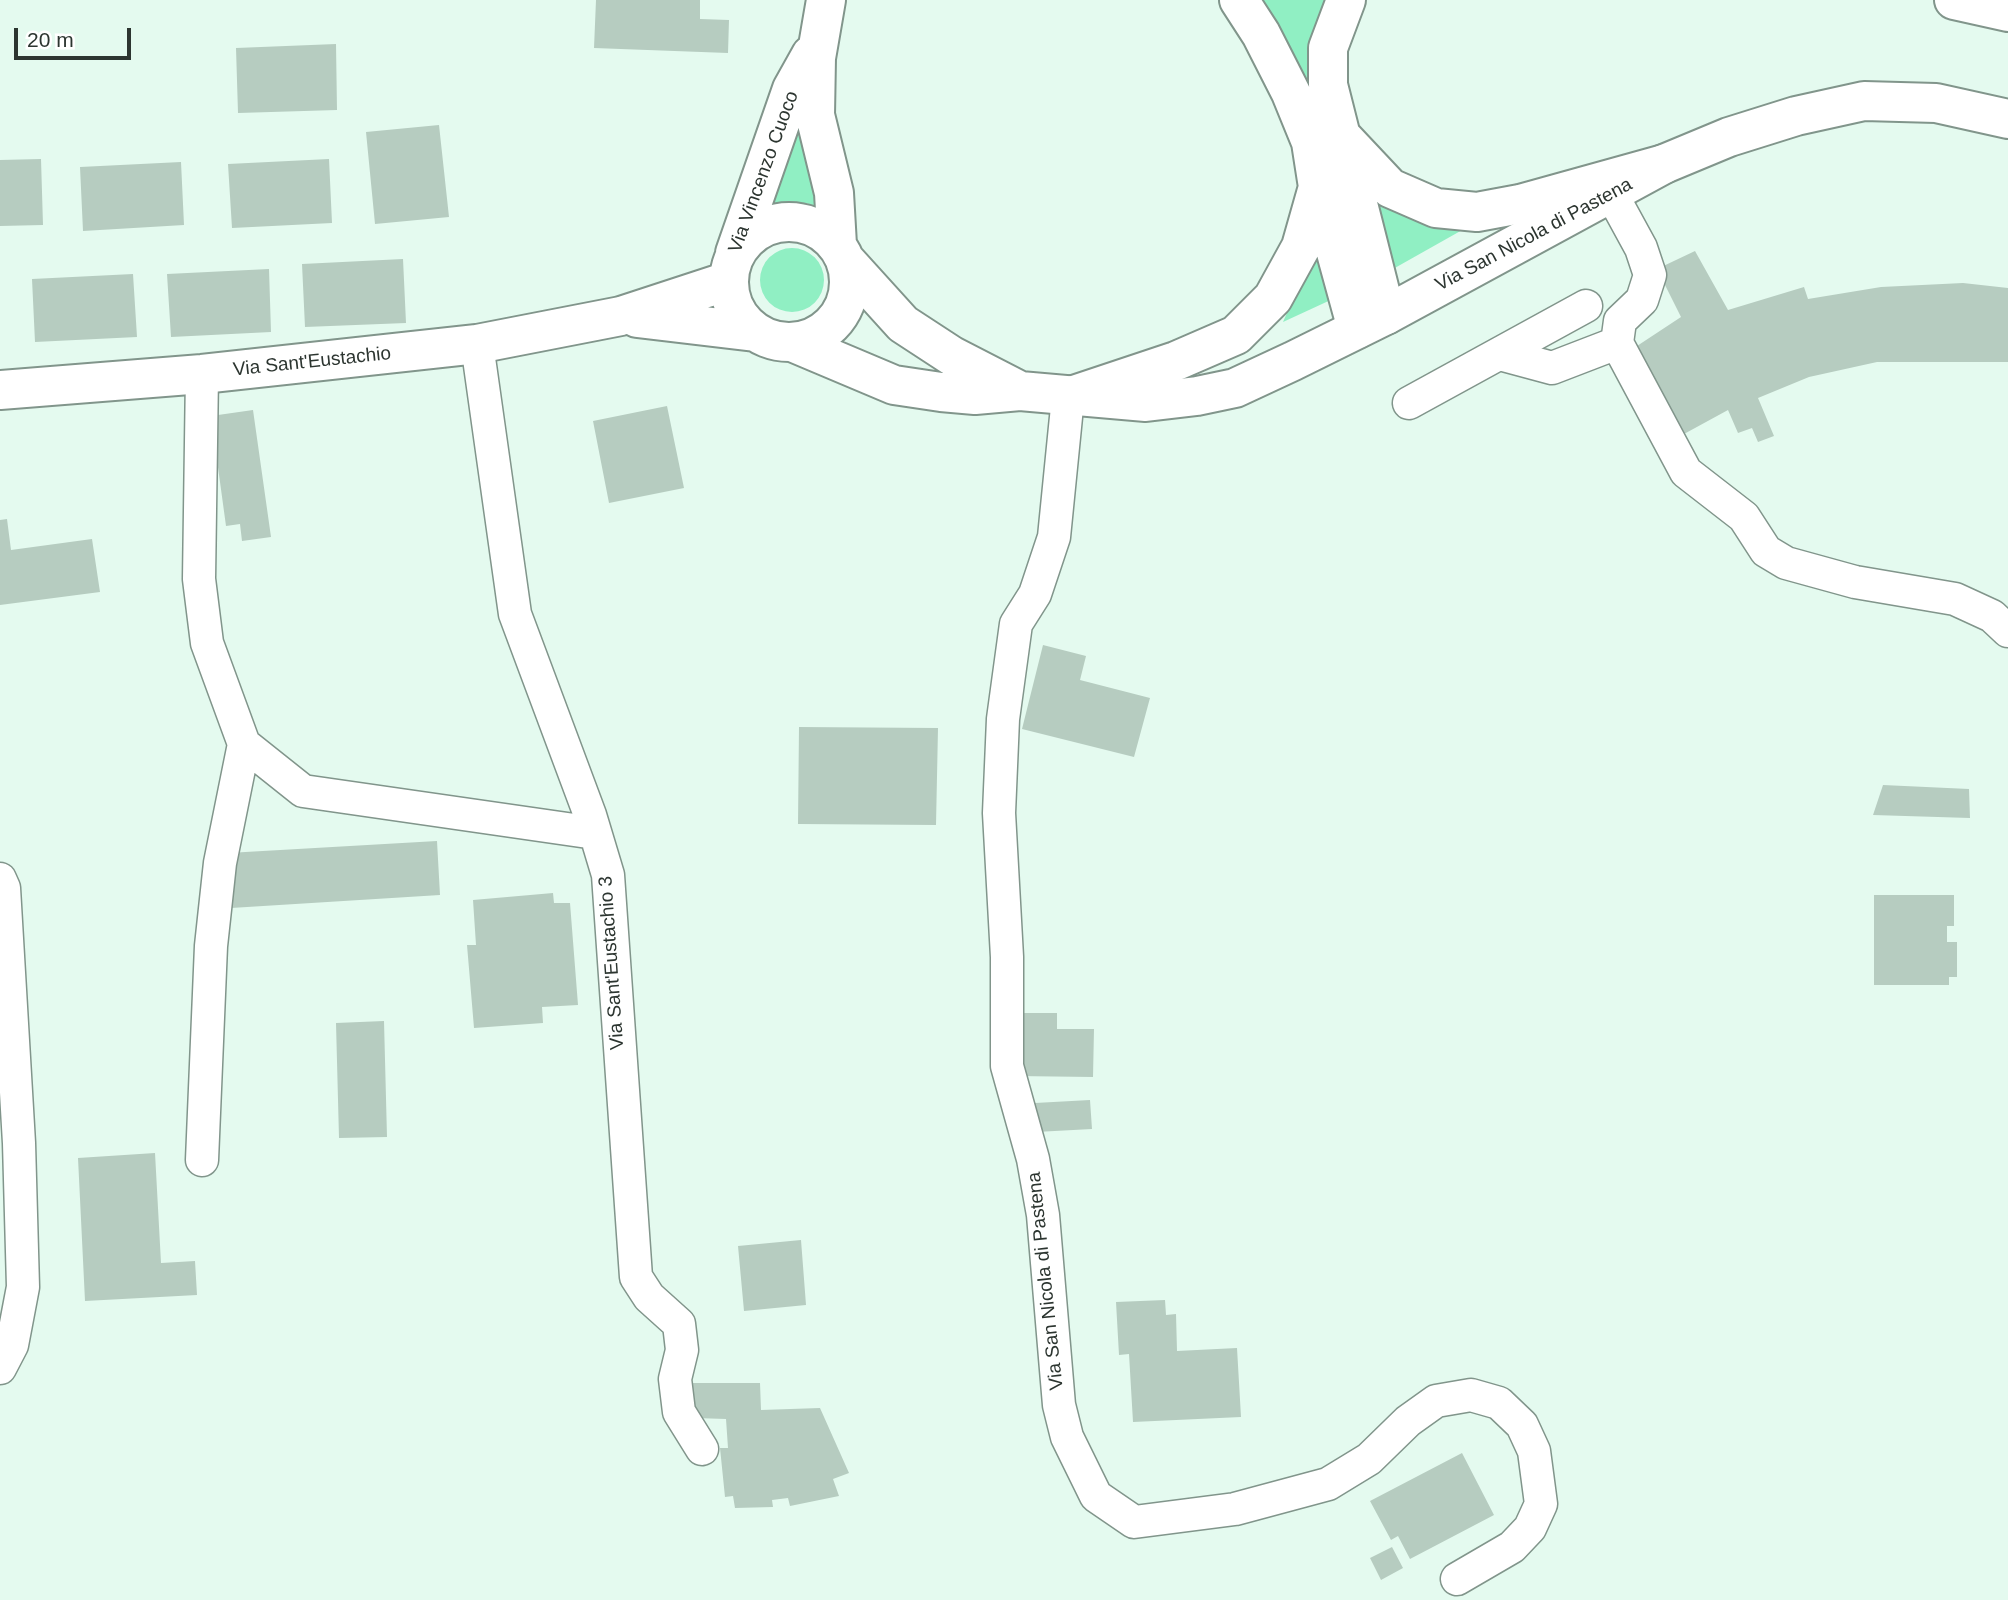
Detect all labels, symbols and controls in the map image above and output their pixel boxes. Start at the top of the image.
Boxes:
scale bar [18,14,135,58]
text: 20 m [27,28,74,51]
street label: Via Vincenzo Cuoco [724,88,804,256]
street label: Via San Nicola di Pastena [1432,173,1636,297]
street label: Via Sant'Eustachio [232,342,392,382]
street label: Via Sant'Eustachio 3 [595,875,629,1051]
street label: Via San Nicola di Pastena [1023,1171,1069,1391]

